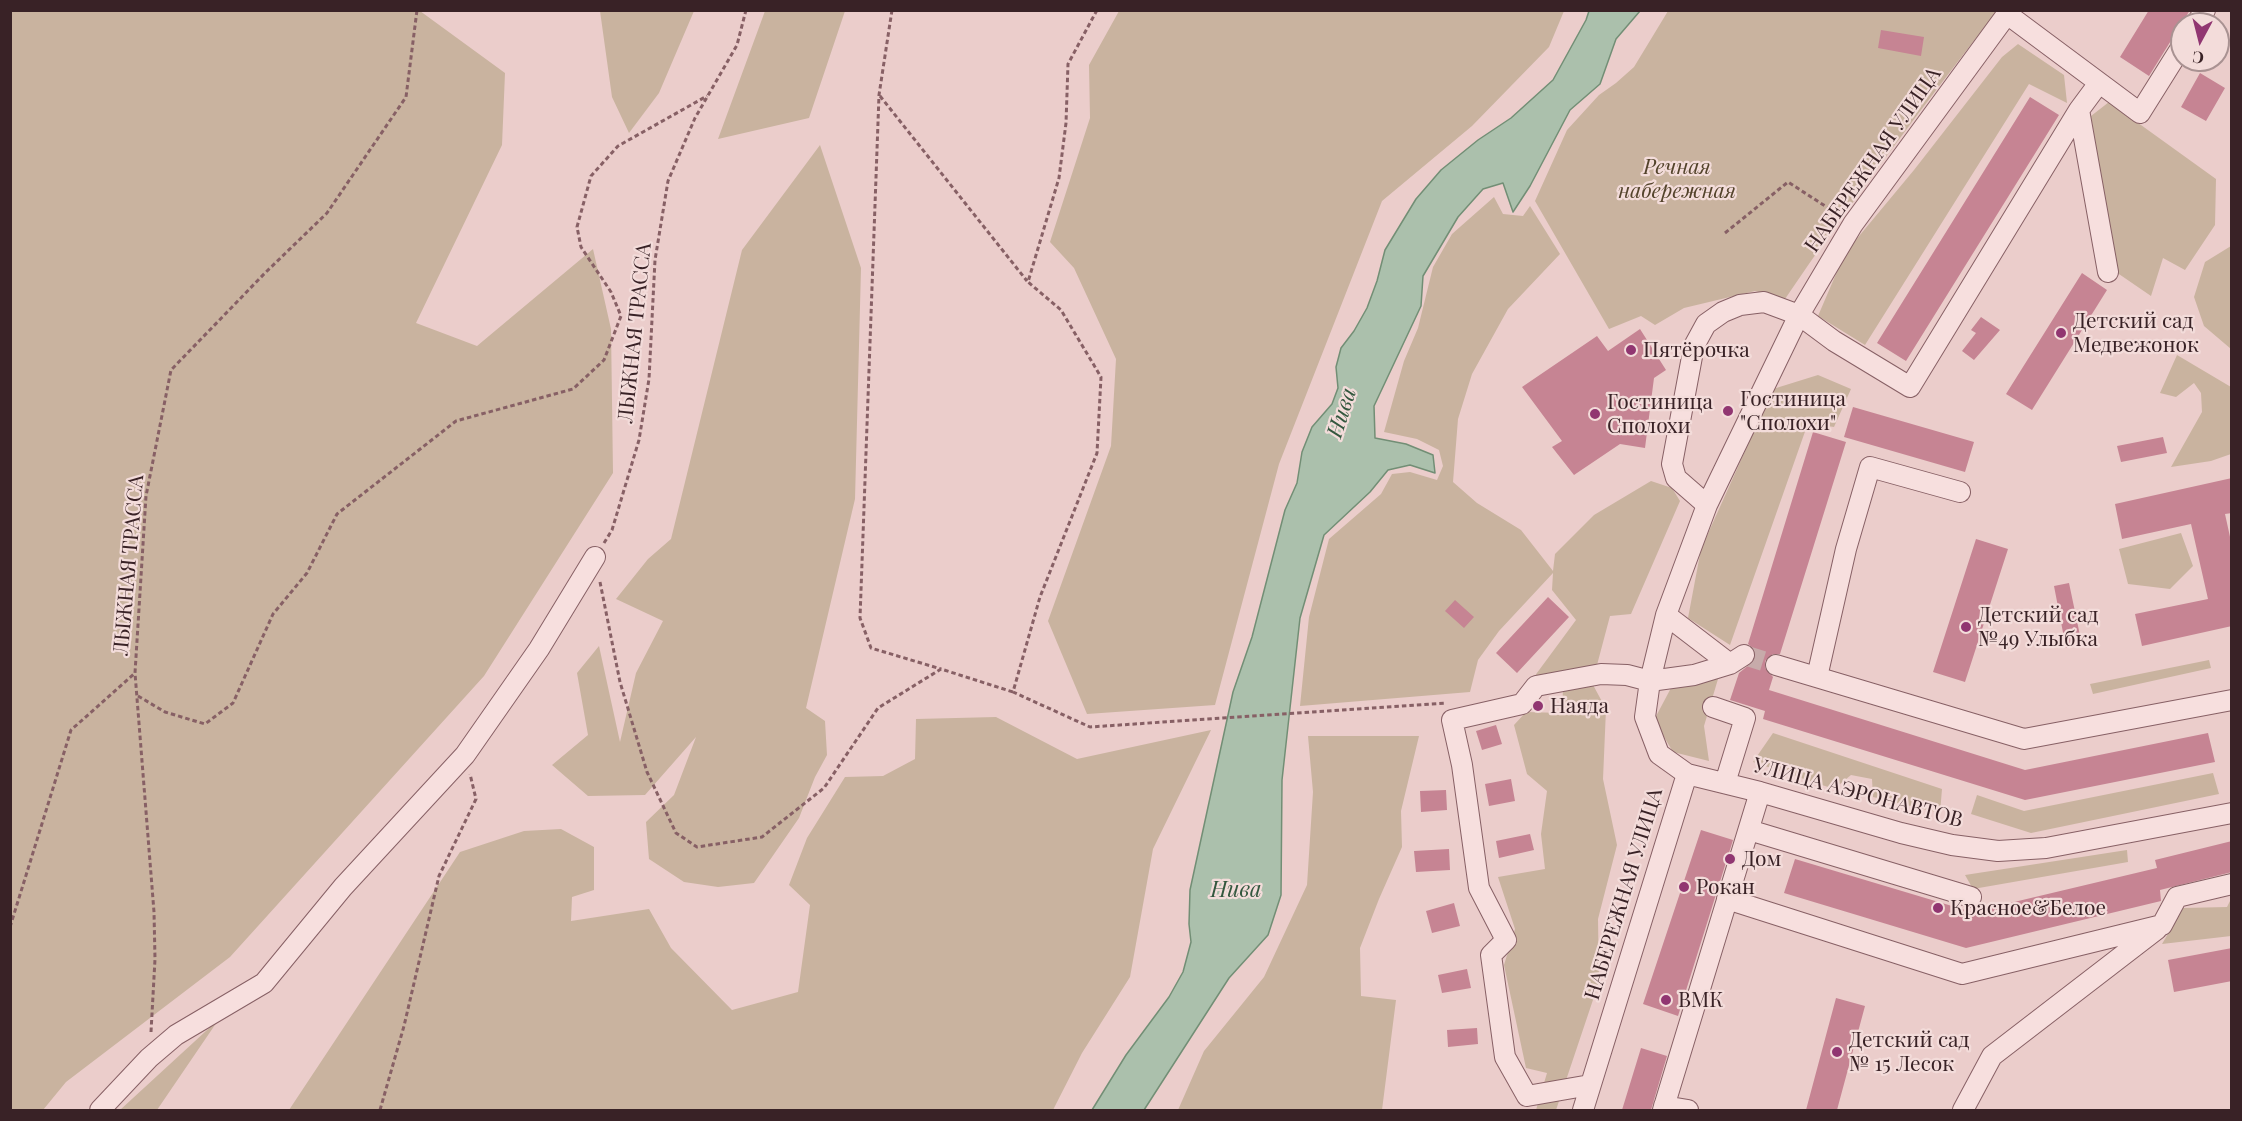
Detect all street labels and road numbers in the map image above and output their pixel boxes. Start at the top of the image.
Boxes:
street label: НАБЕРЕЖНАЯ УЛИЦА [1799,63,1947,257]
street label: ЛЫЖНАЯ ТРАССА [613,242,657,424]
street label: ЛЫЖНАЯ ТРАССА [109,474,149,656]
street label: УЛИЦА АЭРОНАВТОВ [1750,753,1966,833]
street label: НАБЕРЕЖНАЯ УЛИЦА [1580,785,1668,1003]

